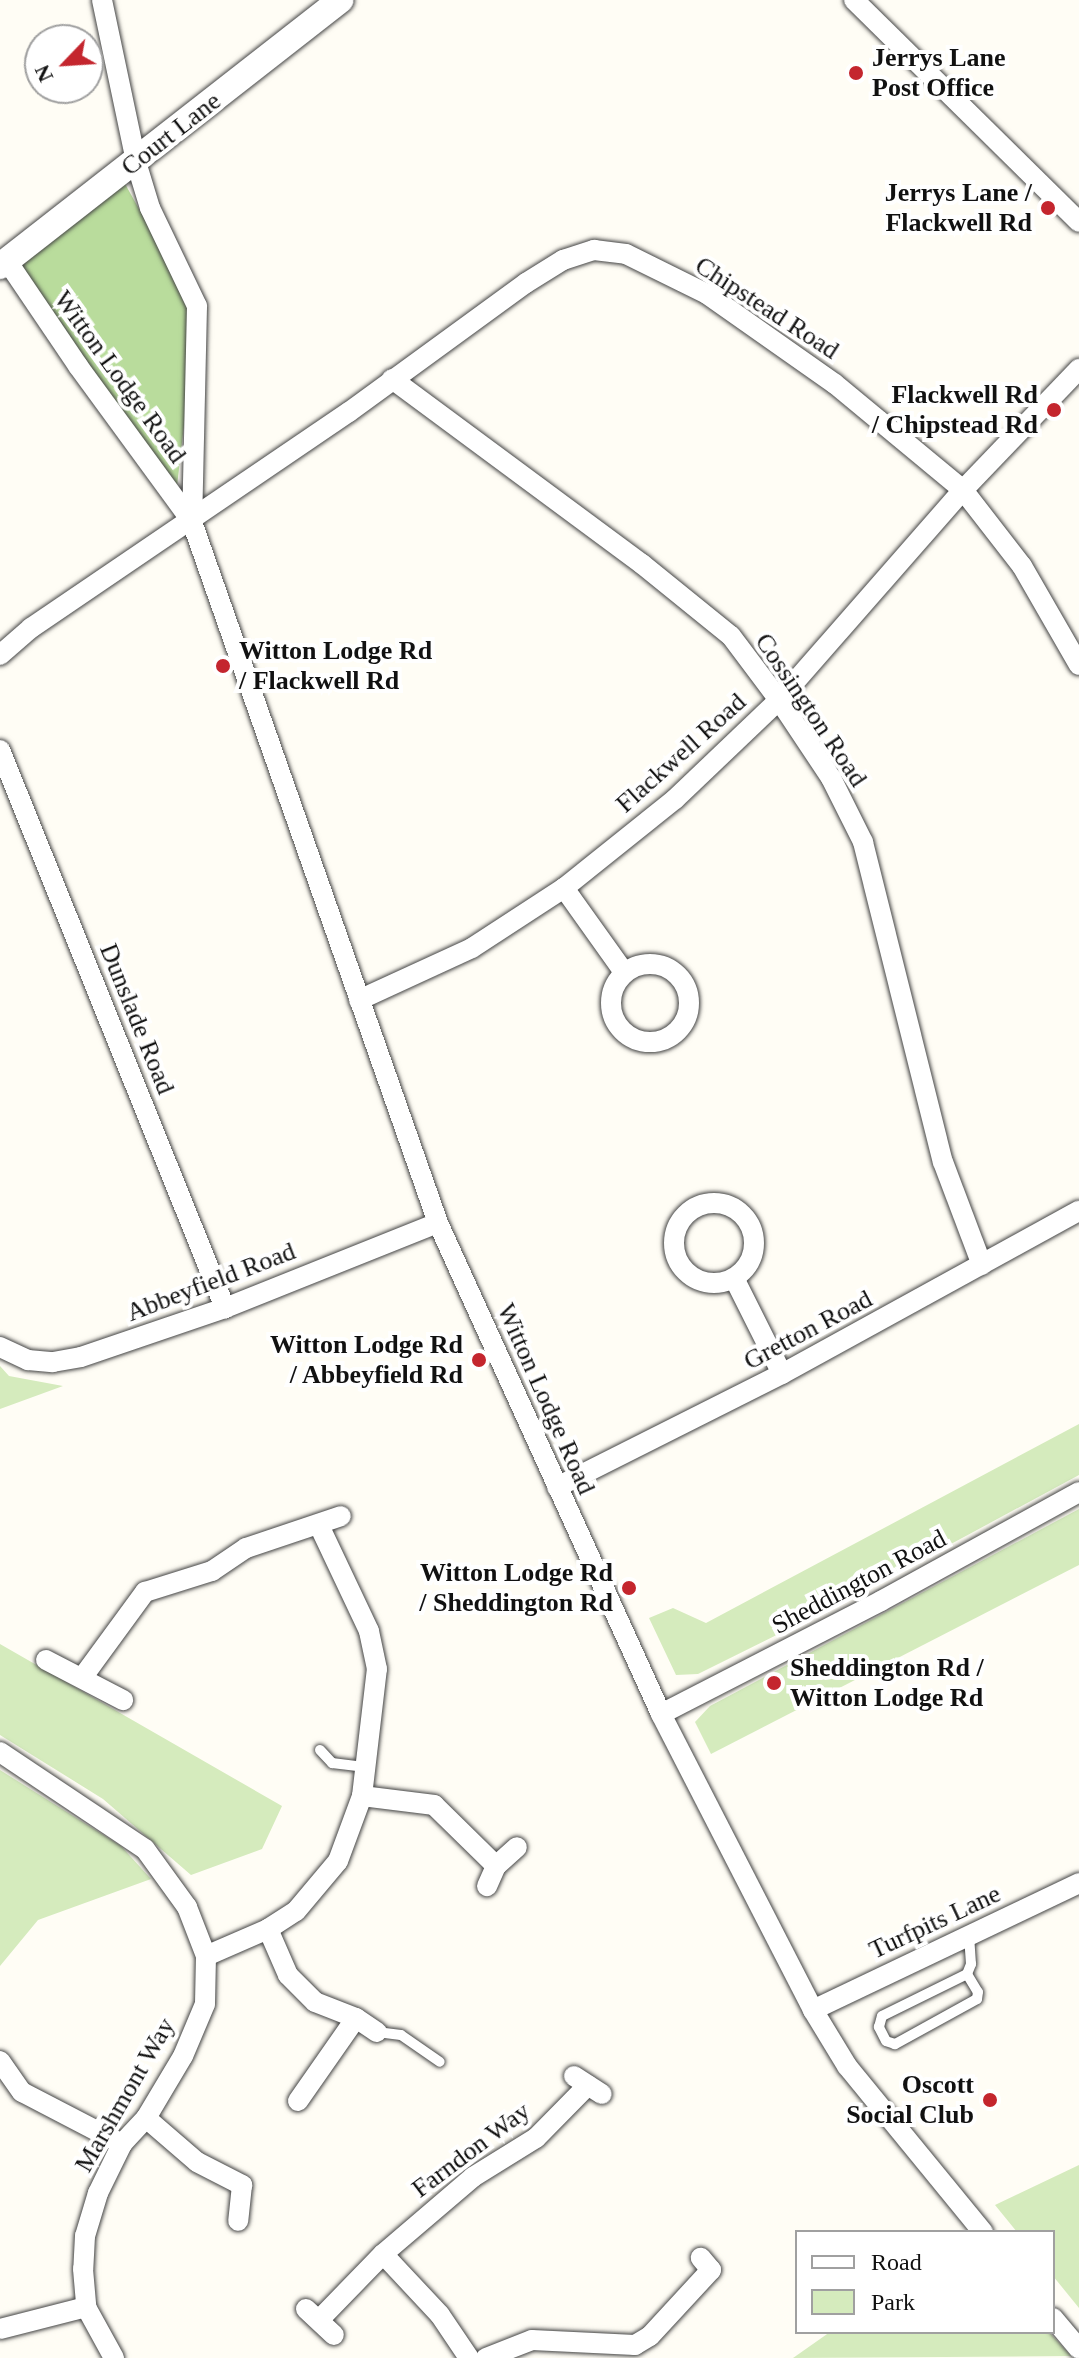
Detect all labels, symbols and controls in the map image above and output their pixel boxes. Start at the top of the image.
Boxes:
north arrow [24,24,104,104]
place label: Jerrys Lane Post Office [872,42,1006,104]
text: N [29,61,58,86]
marker: Jerrys Lane Post Office [847,64,865,82]
street label: Court Lane [115,85,227,183]
place label: Jerrys Lane / Flackwell Rd [885,177,1032,238]
marker: Jerrys Lane / Flackwell Rd [1039,199,1057,217]
street label: Chipstead Road [689,250,845,366]
street label: Witton Lodge Road [47,285,193,469]
place label: Flackwell Rd / Chipstead Rd [872,379,1038,440]
marker: Flackwell Rd / Chipstead Rd [1045,401,1063,419]
street label: Cossington Road [748,627,874,793]
place label: Witton Lodge Rd / Flackwell Rd [239,635,432,696]
marker: Witton Lodge Rd / Flackwell Rd [214,657,232,675]
street label: Flackwell Road [610,687,752,819]
street label: Dunslade Road [93,939,181,1099]
street label: Abbeyfield Road [122,1235,300,1329]
street label: Gretton Road [739,1283,877,1377]
street label: Witton Lodge Road [490,1299,602,1499]
place label: Witton Lodge Rd / Abbeyfield Rd [270,1329,463,1390]
marker: Witton Lodge Rd / Abbeyfield Rd [470,1351,488,1369]
street label: Sheddington Road [767,1523,951,1641]
place label: Witton Lodge Rd / Sheddington Rd [419,1557,613,1618]
marker: Witton Lodge Rd / Sheddington Rd [620,1579,638,1597]
place label: Sheddington Rd / Witton Lodge Rd [790,1652,984,1714]
marker: Sheddington Rd / Witton Lodge Rd [765,1674,783,1692]
street label: Turfpits Lane [864,1878,1006,1966]
street label: Marshmont Way [68,2012,182,2178]
place label: Oscott Social Club [846,2069,974,2130]
marker: Oscott Social Club [981,2091,999,2109]
street label: Farndon Way [406,2095,536,2205]
legend [795,2230,1055,2334]
text: Road [871,2249,922,2275]
text: Park [871,2289,915,2315]

